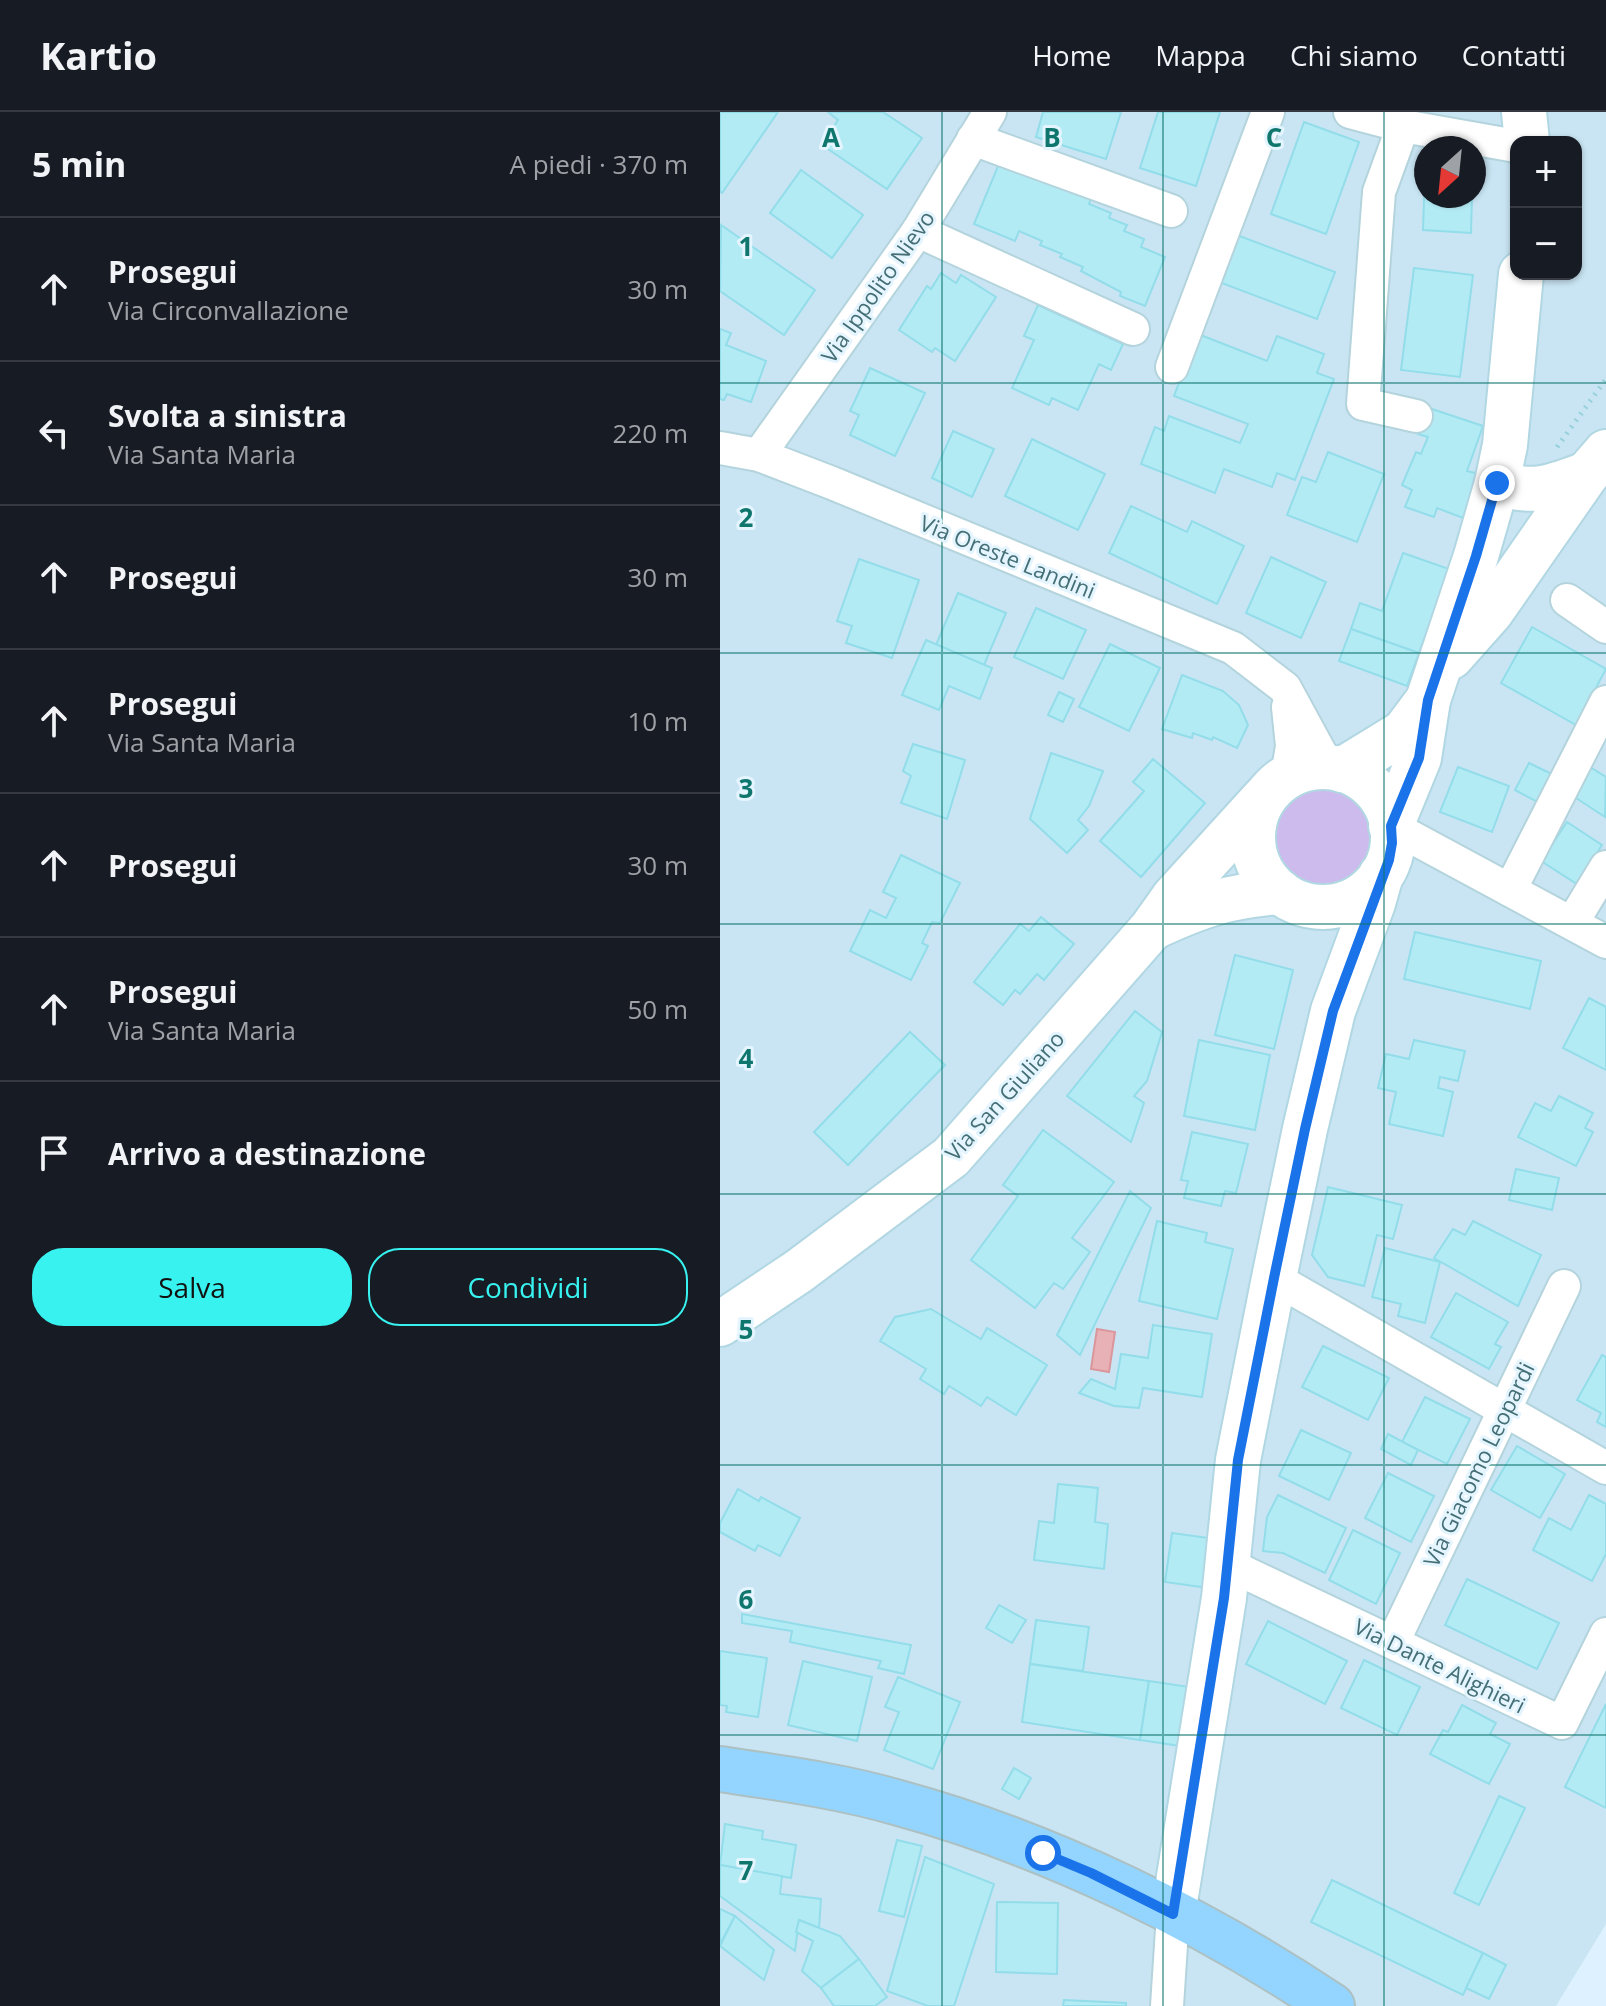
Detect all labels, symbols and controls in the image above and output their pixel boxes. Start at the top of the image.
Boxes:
text: Kartio [40,29,157,81]
text: Home [1032,36,1111,74]
text: Mappa [1155,36,1246,74]
text: Chi siamo [1290,36,1418,74]
text: Contatti [1462,36,1566,74]
text: A [822,119,840,155]
text: B [1043,119,1061,155]
text: C [1266,119,1282,155]
north arrow [1414,136,1486,208]
map controls [1510,136,1582,280]
button: + [1510,136,1582,208]
text: 5 min [32,141,126,187]
text: A piedi · 370 m [510,146,688,182]
street label: Via Ippolito Nievo [813,204,941,368]
button: − [1510,208,1582,280]
text: 1 [739,228,753,264]
text: Prosegui [108,251,238,292]
icon: ahead [32,267,76,311]
text: 30 m [627,271,688,307]
text: Via Circonvallazione [108,292,349,328]
text: Svolta a sinistra [108,395,347,436]
icon: left [32,411,76,455]
text: 220 m [613,415,688,451]
text: Via Santa Maria [108,436,296,472]
route end [1479,465,1515,501]
text: 2 [739,499,754,535]
street label: Via Oreste Landini [916,507,1100,605]
icon: ahead [32,555,76,599]
text: Prosegui [108,557,238,598]
text: 30 m [627,559,688,595]
text: Prosegui [108,683,238,724]
icon: ahead [32,699,76,743]
text: 10 m [627,703,688,739]
text: Via Santa Maria [108,724,296,760]
text: 3 [739,770,753,806]
icon: ahead [32,843,76,887]
text: Prosegui [108,845,238,886]
text: 30 m [627,847,688,883]
text: Prosegui [108,971,238,1012]
icon: ahead [32,987,76,1031]
text: 50 m [627,991,688,1027]
text: Via Santa Maria [108,1012,296,1048]
street label: Via San Giuliano [938,1024,1070,1166]
text: 4 [739,1040,754,1076]
icon: arrive [32,1131,76,1175]
text: Arrivo a destinazione [108,1133,426,1174]
button: Salva [32,1248,352,1326]
button: Condividi [368,1248,688,1326]
text: 5 [739,1311,753,1347]
street label: Via Giacomo Leopardi [1415,1357,1541,1571]
text: 6 [739,1581,754,1617]
street label: Via Dante Alighieri [1349,1611,1531,1719]
route start [1025,1835,1061,1871]
text: 7 [739,1852,754,1888]

